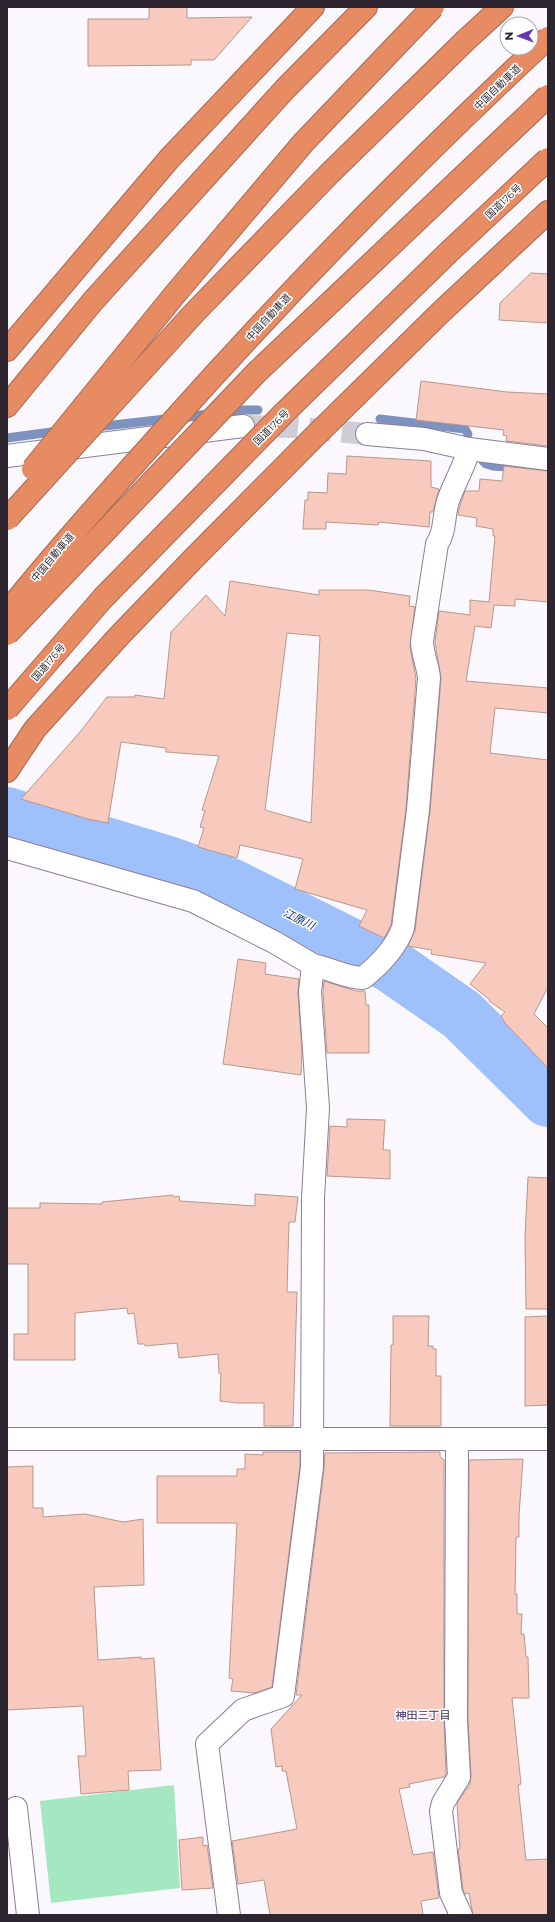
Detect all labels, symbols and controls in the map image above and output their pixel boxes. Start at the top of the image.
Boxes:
north arrow [499,16,539,56]
text: N [502,32,516,41]
street label: 中国自動車道 [471,62,523,113]
street label: 国道176号 [482,181,524,222]
street label: 中国自動車道 [243,291,294,344]
street label: 国道176号 [251,407,292,448]
street label: 中国自動車道 [28,530,77,584]
street label: 国道176号 [29,641,68,684]
water label: 江原川 [281,905,318,933]
district label: 神田三丁目 [396,1708,451,1722]

